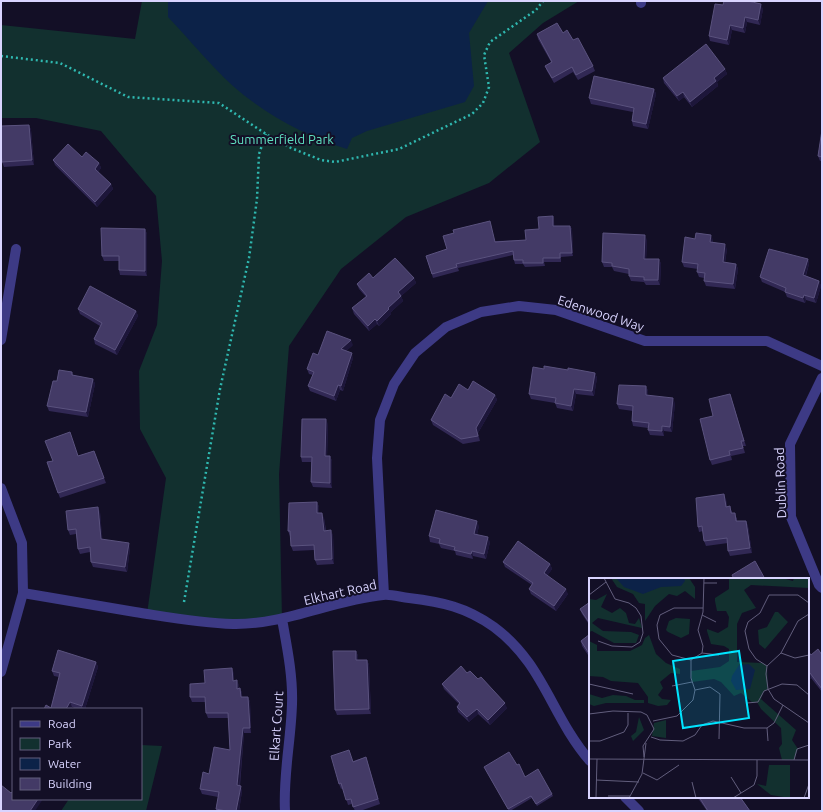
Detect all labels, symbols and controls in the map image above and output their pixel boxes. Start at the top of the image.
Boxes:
park label: Summerfield Park [230,132,334,146]
street label: Edenwood Way [556,292,646,334]
street label: Dublin Road [772,447,788,519]
street label: Elkhart Road [302,577,378,607]
inset map [589,578,809,798]
street label: Elkart Court [267,691,285,761]
legend [12,708,142,800]
text: Road [48,717,76,730]
text: Park [48,737,72,750]
text: Water [48,757,81,770]
text: Building [48,777,92,790]

